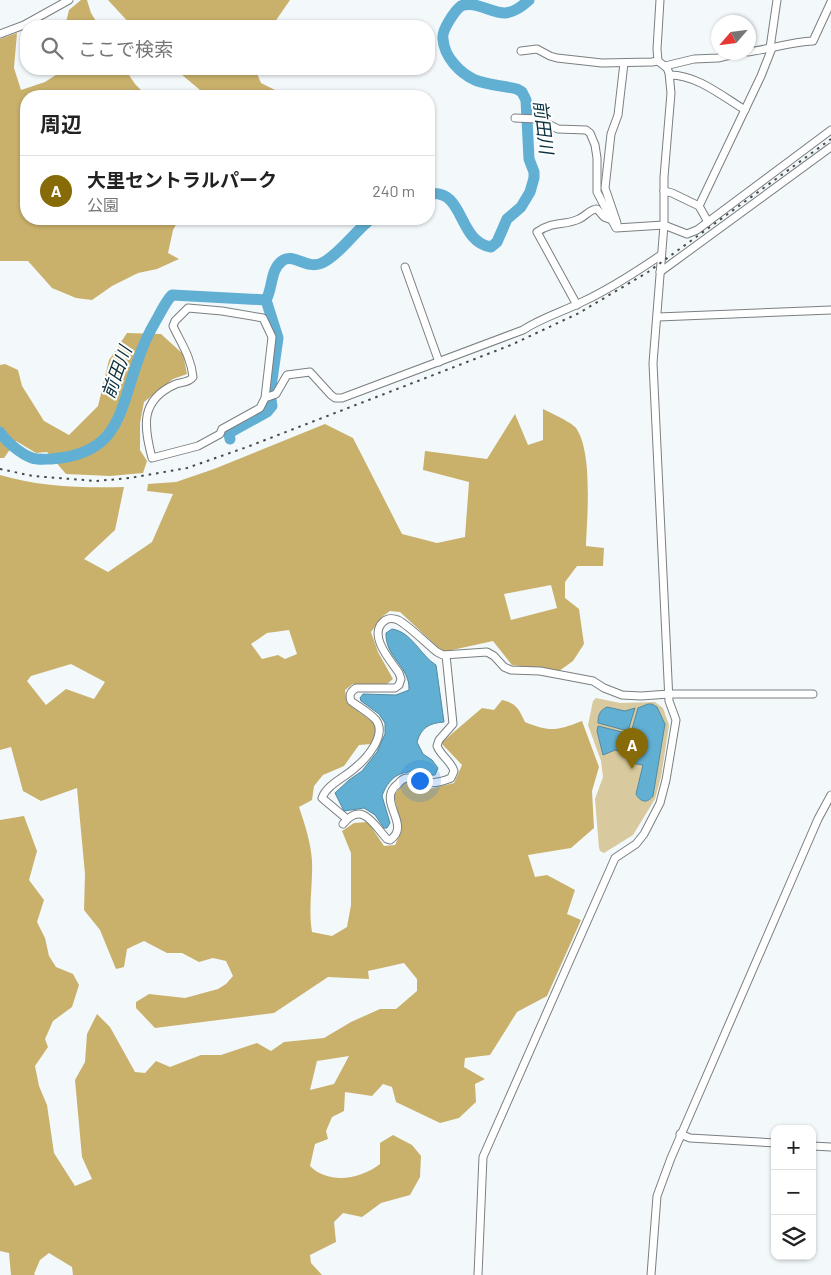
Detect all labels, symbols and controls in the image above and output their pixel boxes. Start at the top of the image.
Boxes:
north arrow [711,15,756,60]
search box [20,20,435,75]
icon: search [38,34,66,62]
text: ここで検索 [78,37,173,60]
water label: 前田川 [530,99,558,157]
text: 周辺 [40,111,82,136]
text: 大里セントラルパーク [87,168,277,191]
text: A [51,181,61,200]
text: 240 m [372,181,415,200]
text: 公園 [87,195,119,214]
water label: 前田川 [96,341,136,401]
pin: A [616,728,648,769]
your location [407,768,433,794]
map controls [771,1125,816,1260]
button: + [771,1125,816,1170]
button: − [771,1170,816,1215]
button: layers [771,1215,816,1260]

